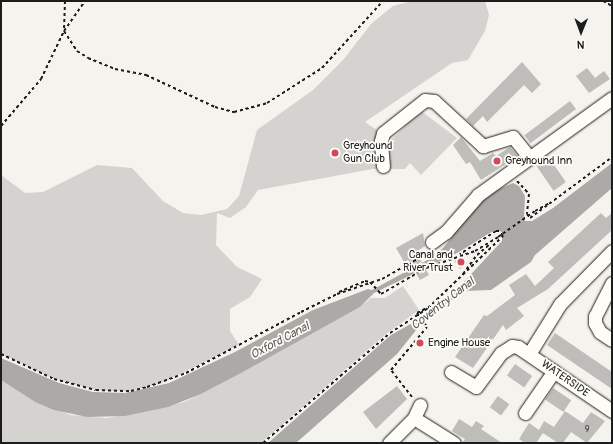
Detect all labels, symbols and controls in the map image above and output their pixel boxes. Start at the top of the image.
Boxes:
north arrow [561,12,601,52]
text: N [577,38,585,51]
place label: Greyhound Gun Club [343,140,392,166]
marker: Greyhound Gun Club [330,148,340,158]
place label: Greyhound Inn [505,154,572,168]
marker: Greyhound Inn [492,156,502,166]
place label: Canal and River Trust [403,249,453,275]
marker: Canal and River Trust [456,257,466,267]
water label: Coventry Canal [409,275,477,333]
water label: Oxford Canal [248,319,312,363]
place label: Engine House [428,336,490,350]
marker: Engine House [415,338,425,348]
street label: WATERSIDE [539,358,591,400]
house number: 9 [585,425,589,435]

